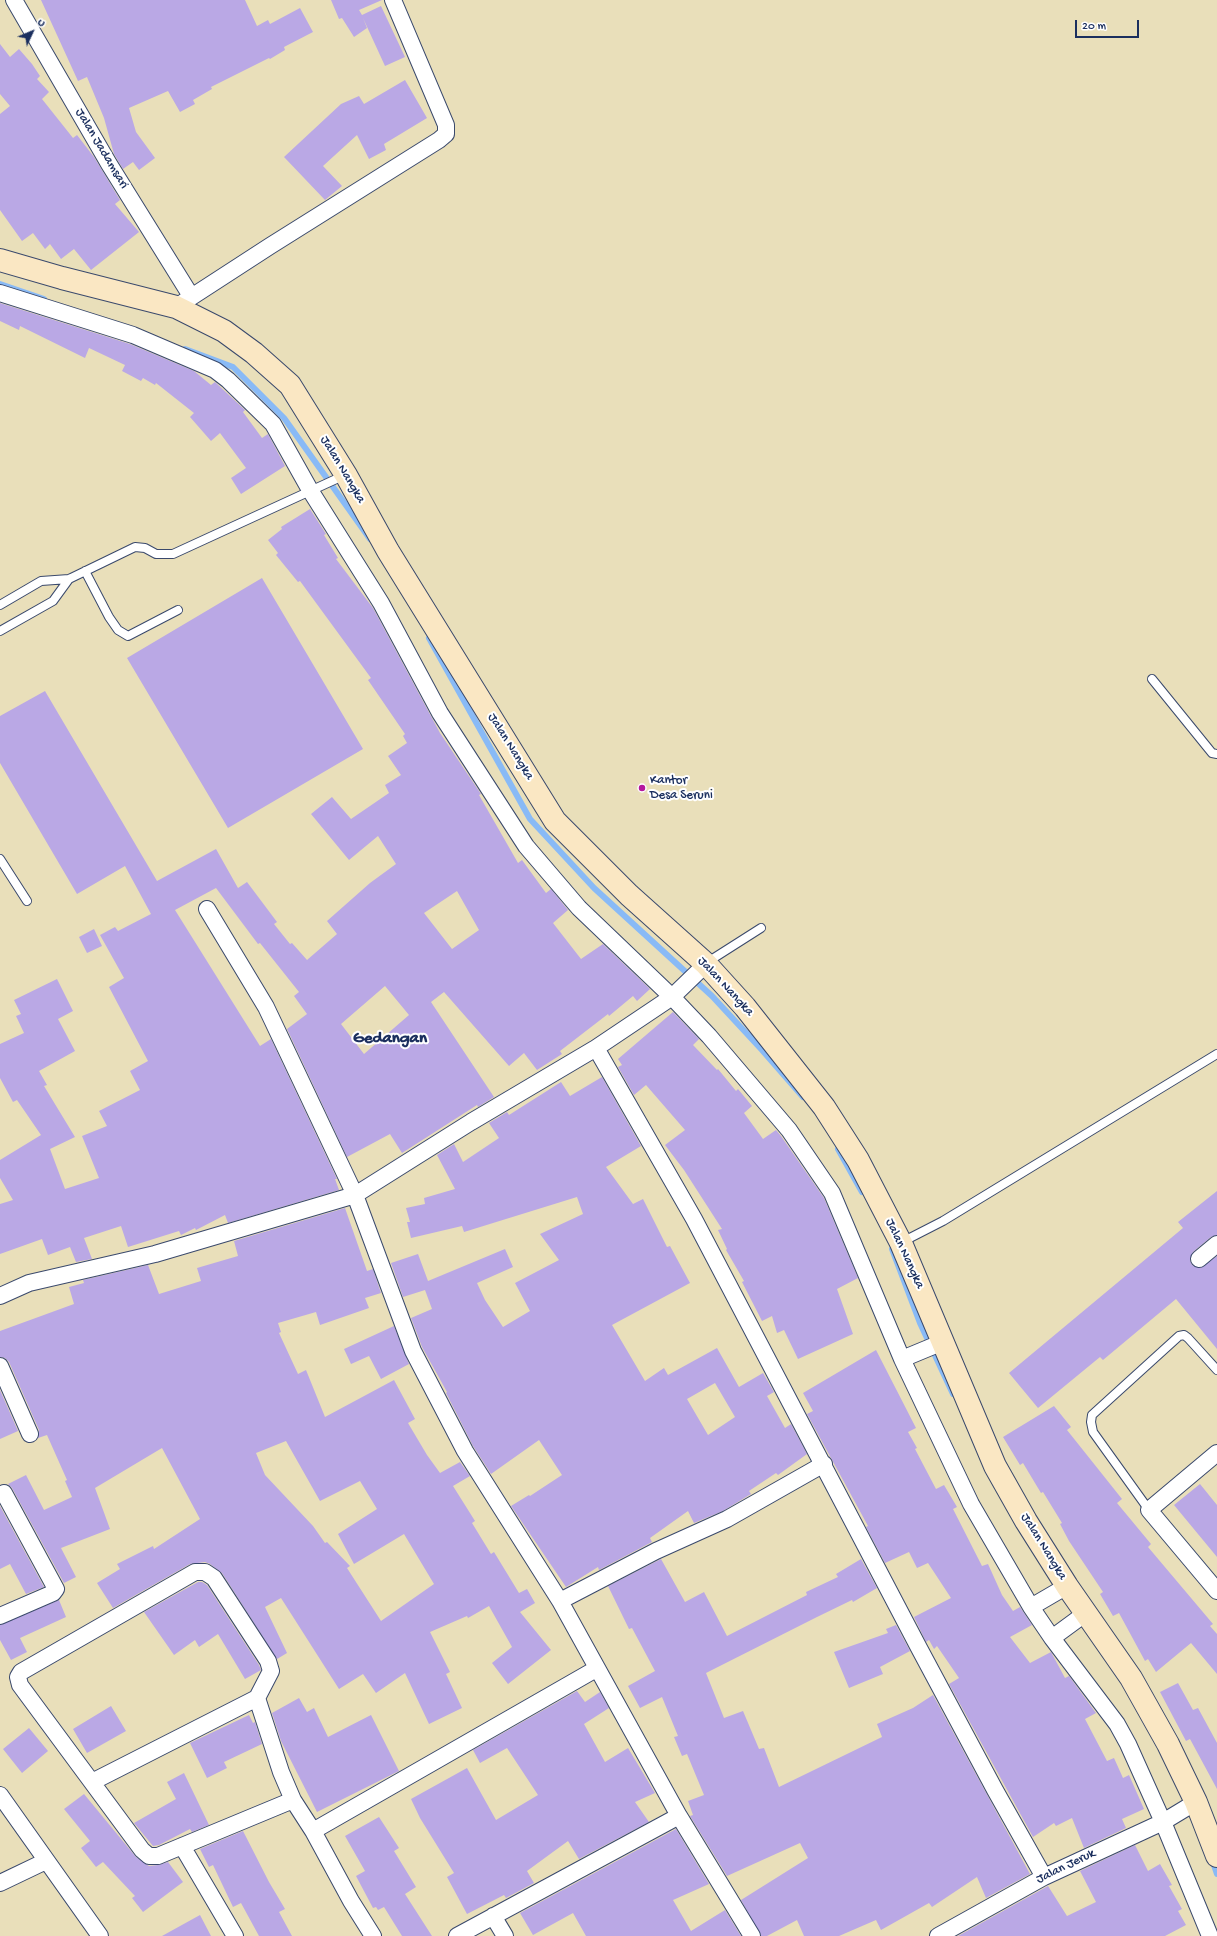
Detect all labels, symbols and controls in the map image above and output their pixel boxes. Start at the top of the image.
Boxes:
north arrow [12,12,52,52]
scale bar [1077,12,1141,38]
text: U [34,17,47,30]
text: 20 m [1082,20,1106,34]
street label: Jalan Jadamsari [71,106,131,192]
street label: Jalan Nangka [316,434,368,506]
street label: Jalan Nangka [483,711,537,783]
place label: Kantor Desa Seruni [650,773,713,804]
marker: Kantor Desa Seruni [637,783,647,793]
street label: Jalan Nangka [693,954,757,1020]
district label: Gedangan [353,1029,427,1049]
street label: Jalan Nangka [881,1216,927,1292]
street label: Jalan Nangka [1016,1511,1070,1583]
street label: Jalan Jeruk [1034,1846,1098,1888]

